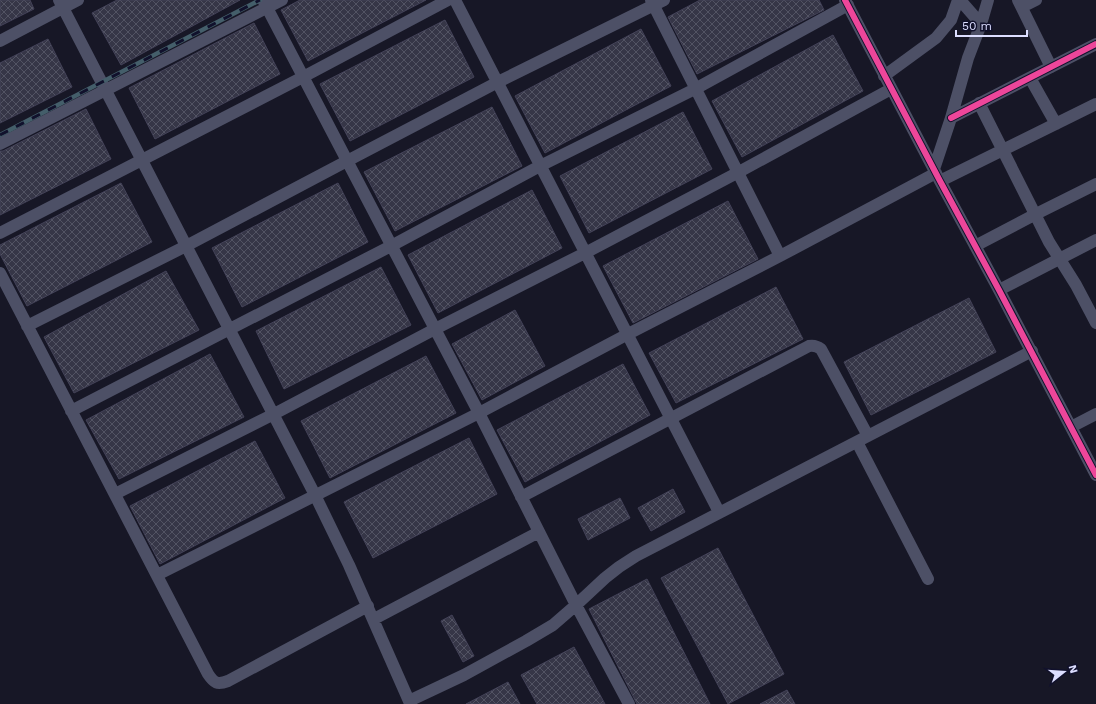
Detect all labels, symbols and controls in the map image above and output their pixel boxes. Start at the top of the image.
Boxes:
scale bar [956,12,1027,38]
text: 50 m [962,19,992,33]
north arrow [1044,652,1084,692]
text: N [1066,663,1080,675]

